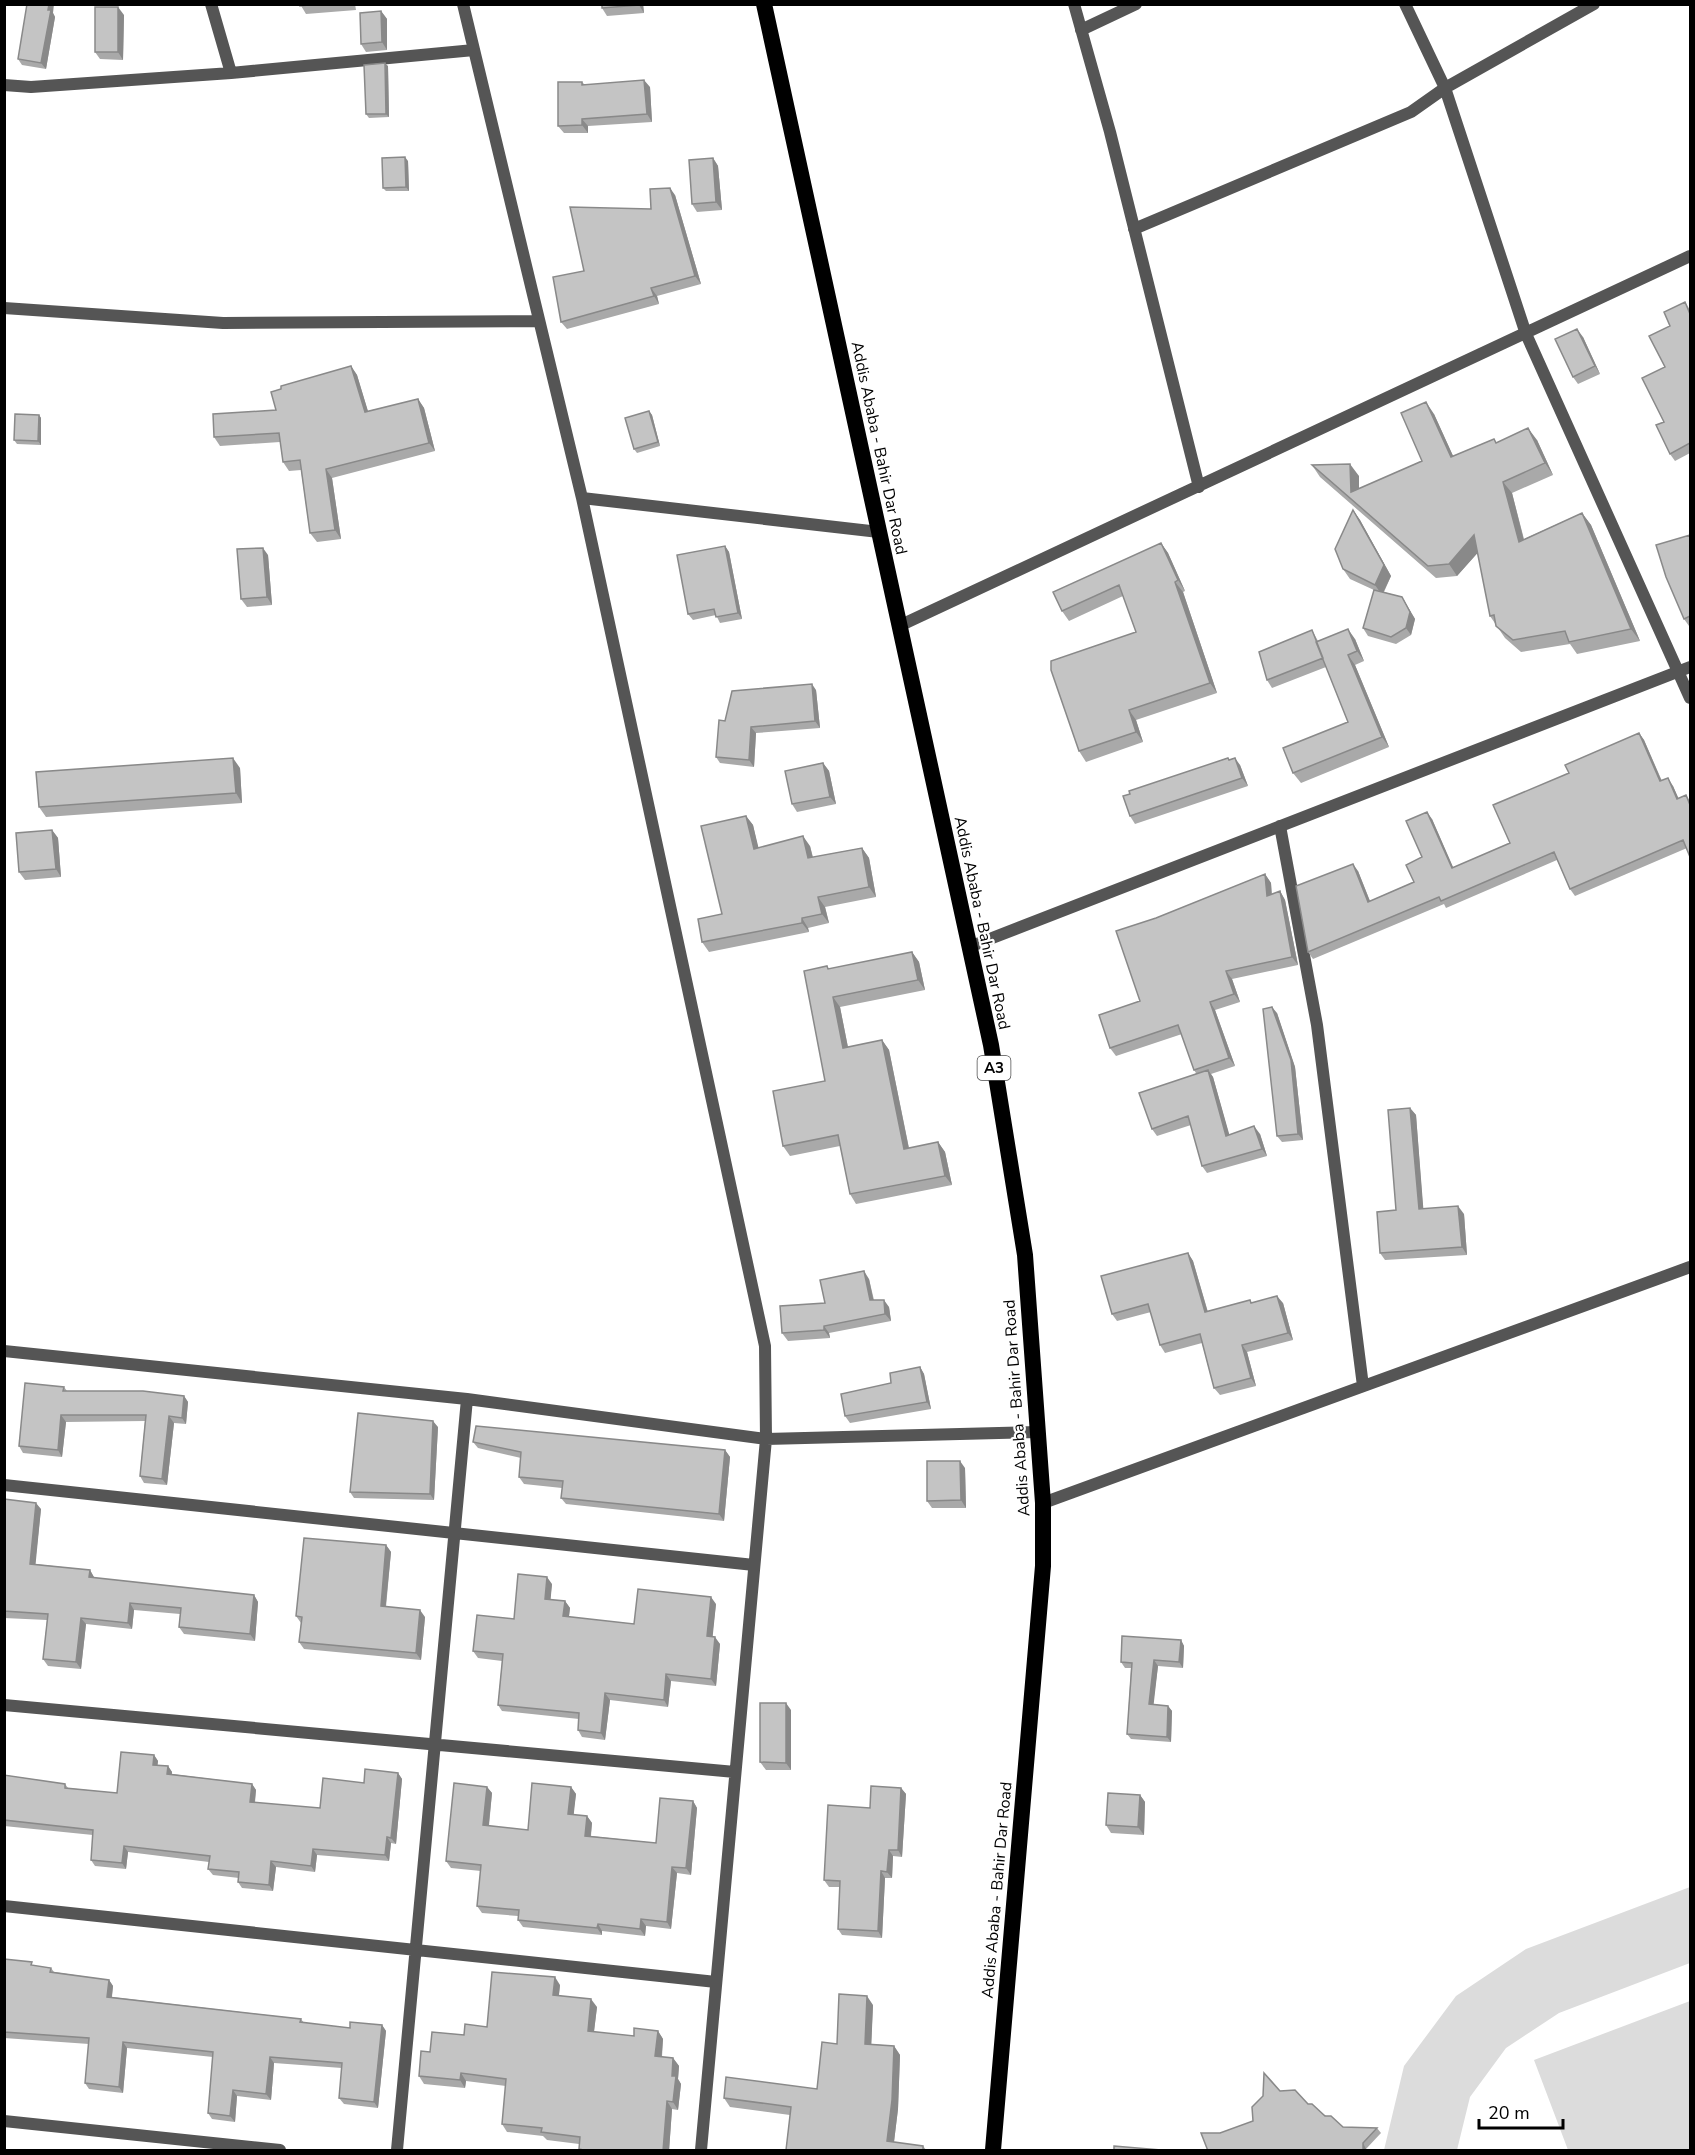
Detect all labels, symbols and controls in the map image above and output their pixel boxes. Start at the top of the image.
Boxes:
street label: Addis Ababa - Bahir Dar Road [846,339,912,557]
street label: Addis Ababa - Bahir Dar Road [949,814,1015,1032]
road number: A3 [978,1056,1010,1080]
street label: Addis Ababa - Bahir Dar Road [998,1299,1036,1517]
street label: Addis Ababa - Bahir Dar Road [977,1781,1017,1999]
scale bar [1479,2092,1563,2130]
text: 20 m [1488,2101,1530,2125]

